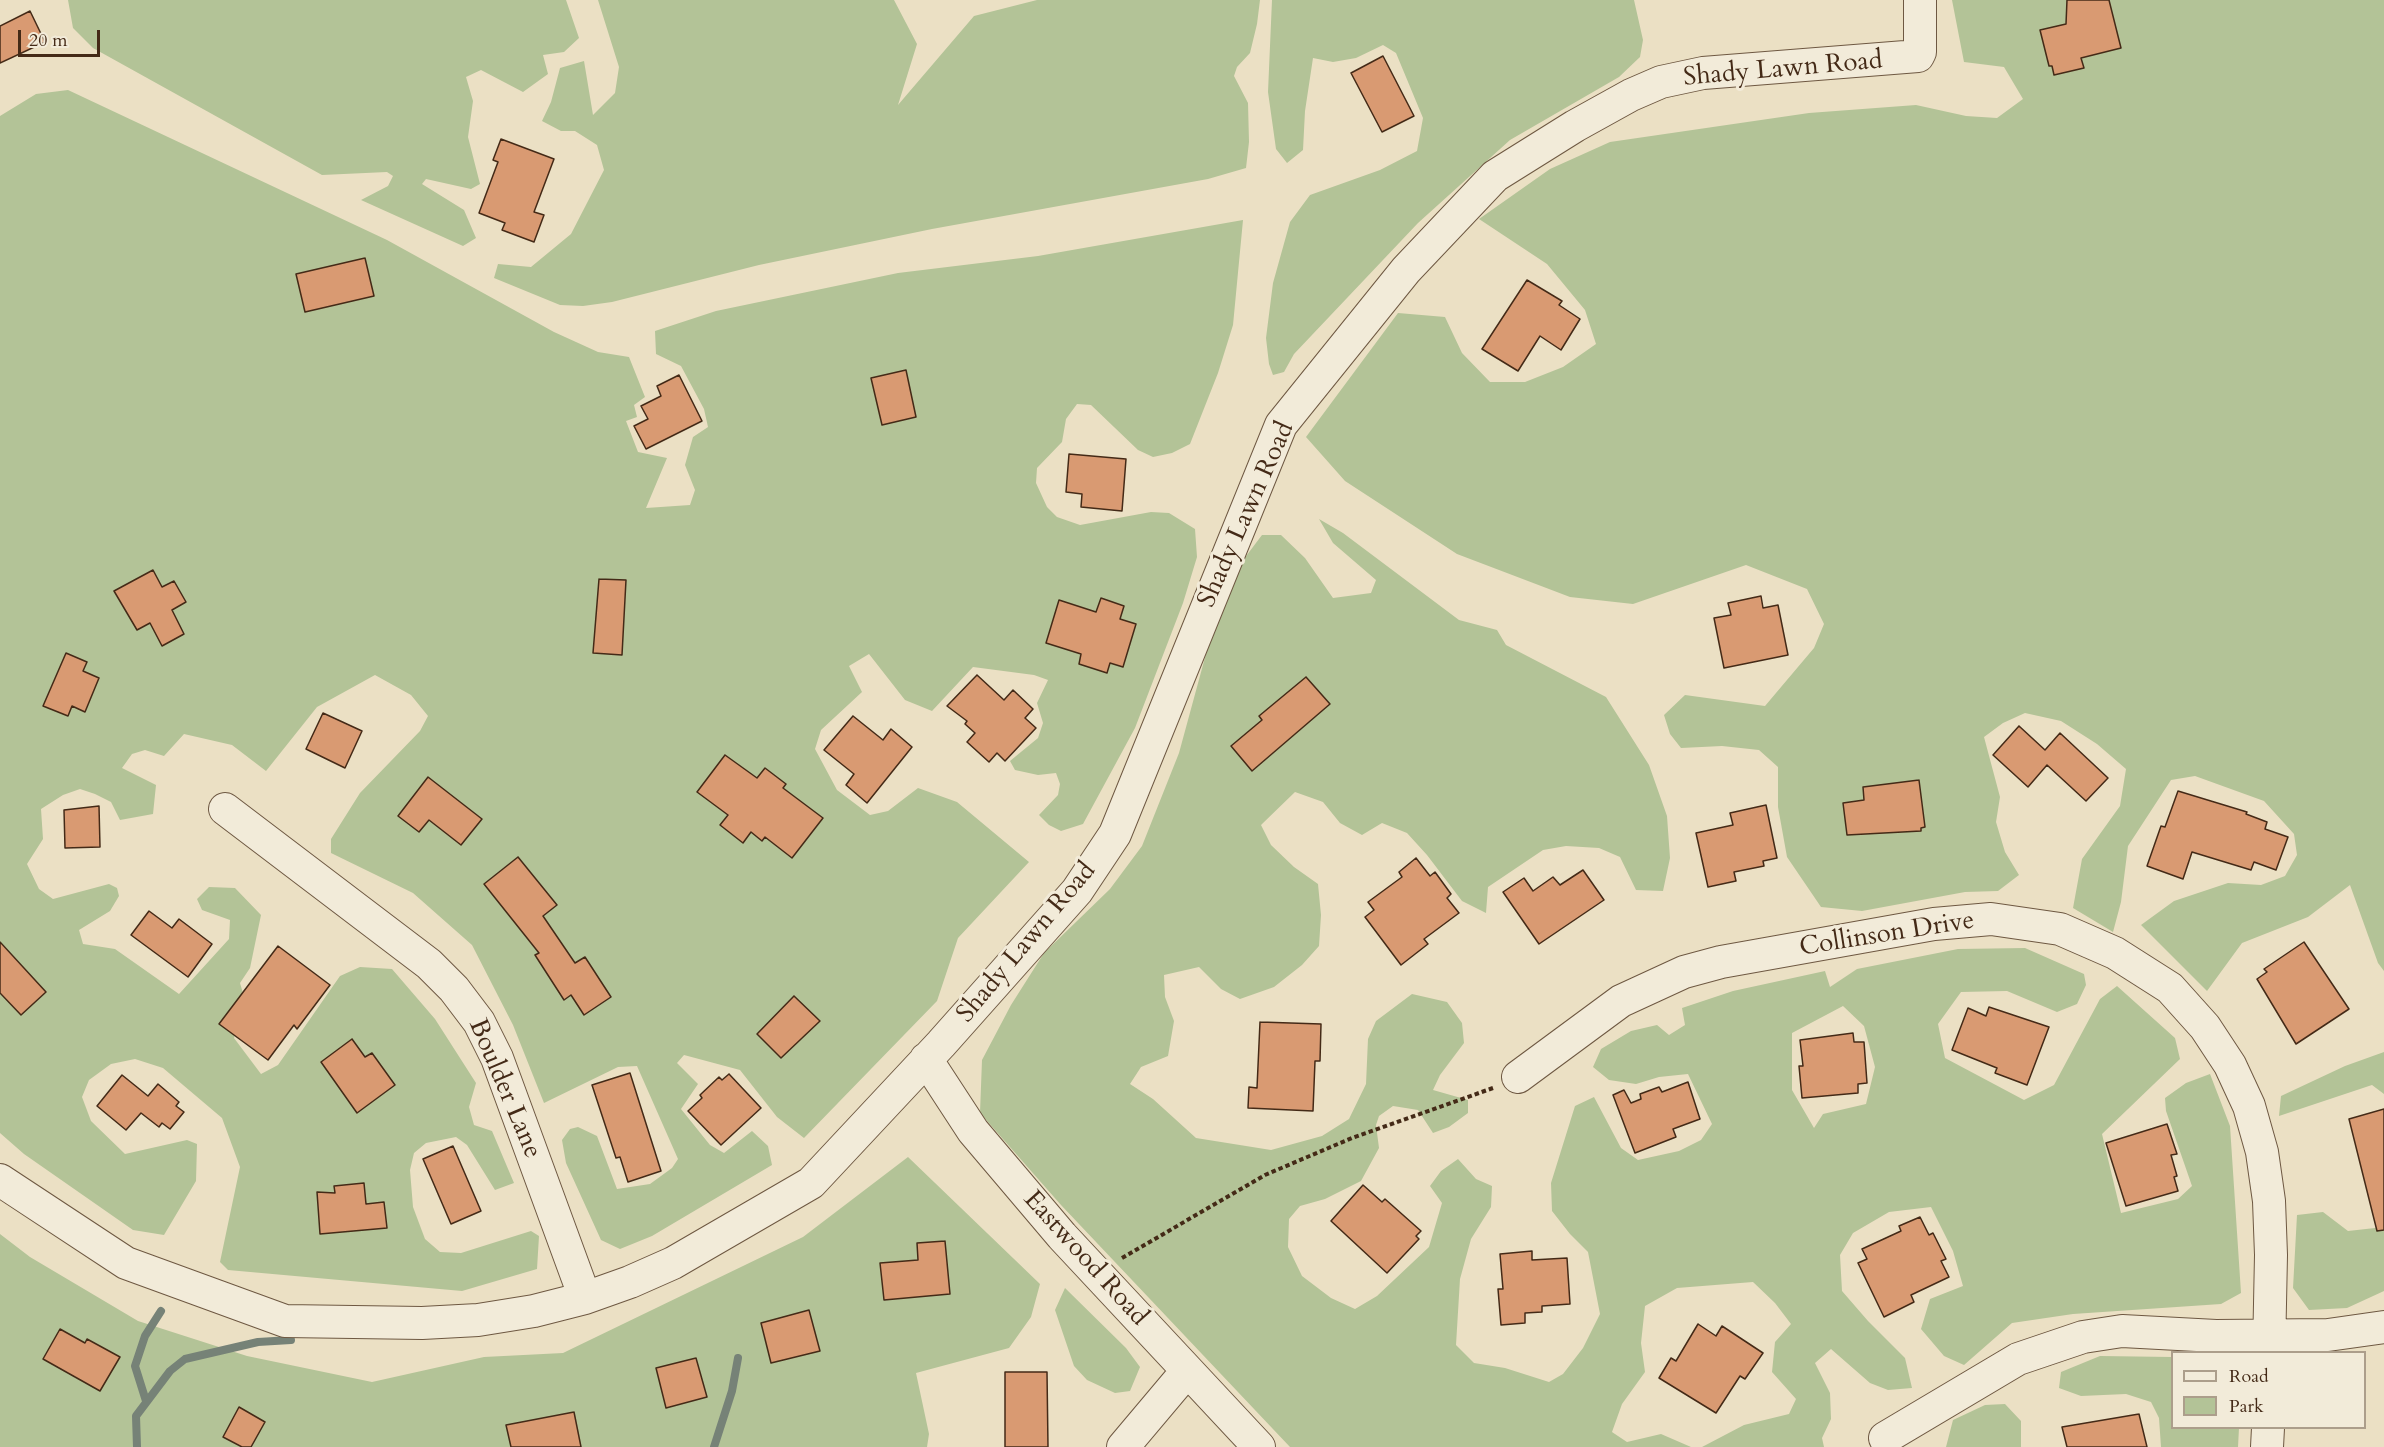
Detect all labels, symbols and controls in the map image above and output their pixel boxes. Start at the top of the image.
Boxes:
scale bar [21,18,104,56]
text: 20 m [29,28,68,53]
street label: Shady Lawn Road [1682,46,1884,94]
street label: Shady Lawn Road [1192,417,1302,613]
street label: Shady Lawn Road [951,856,1103,1030]
street label: Collinson Drive [1797,906,1977,964]
street label: Boulder Lane [461,1015,547,1163]
street label: Eastwood Road [1016,1185,1154,1333]
legend [2171,1351,2366,1429]
text: Road [2229,1364,2269,1389]
text: Park [2229,1394,2264,1419]

